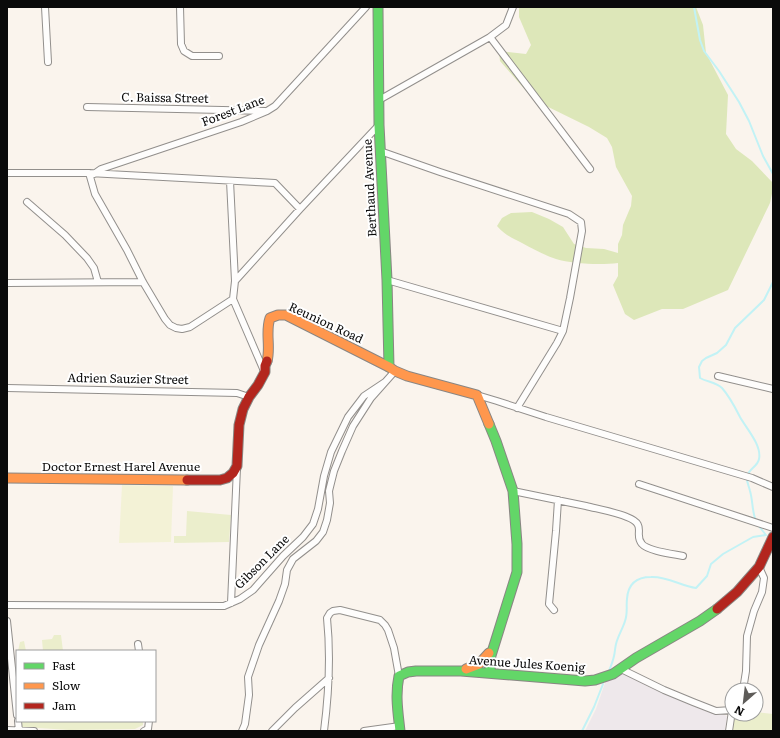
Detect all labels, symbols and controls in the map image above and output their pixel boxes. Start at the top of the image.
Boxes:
street label: C. Baissa Street [121,87,209,107]
street label: Forest Lane [199,90,267,130]
street label: Berthaud Avenue [357,139,381,238]
street label: Reunion Road [286,297,367,348]
street label: Adrien Sauzier Street [67,368,189,388]
street label: Doctor Ernest Harel Avenue [42,457,200,475]
street label: Gibson Lane [230,530,293,593]
legend [16,650,156,722]
street label: Avenue Jules Koenig [468,650,586,676]
text: Fast [52,656,76,674]
text: Slow [52,676,81,694]
north arrow [724,682,764,722]
text: Jam [52,696,77,714]
text: N [731,702,747,721]

